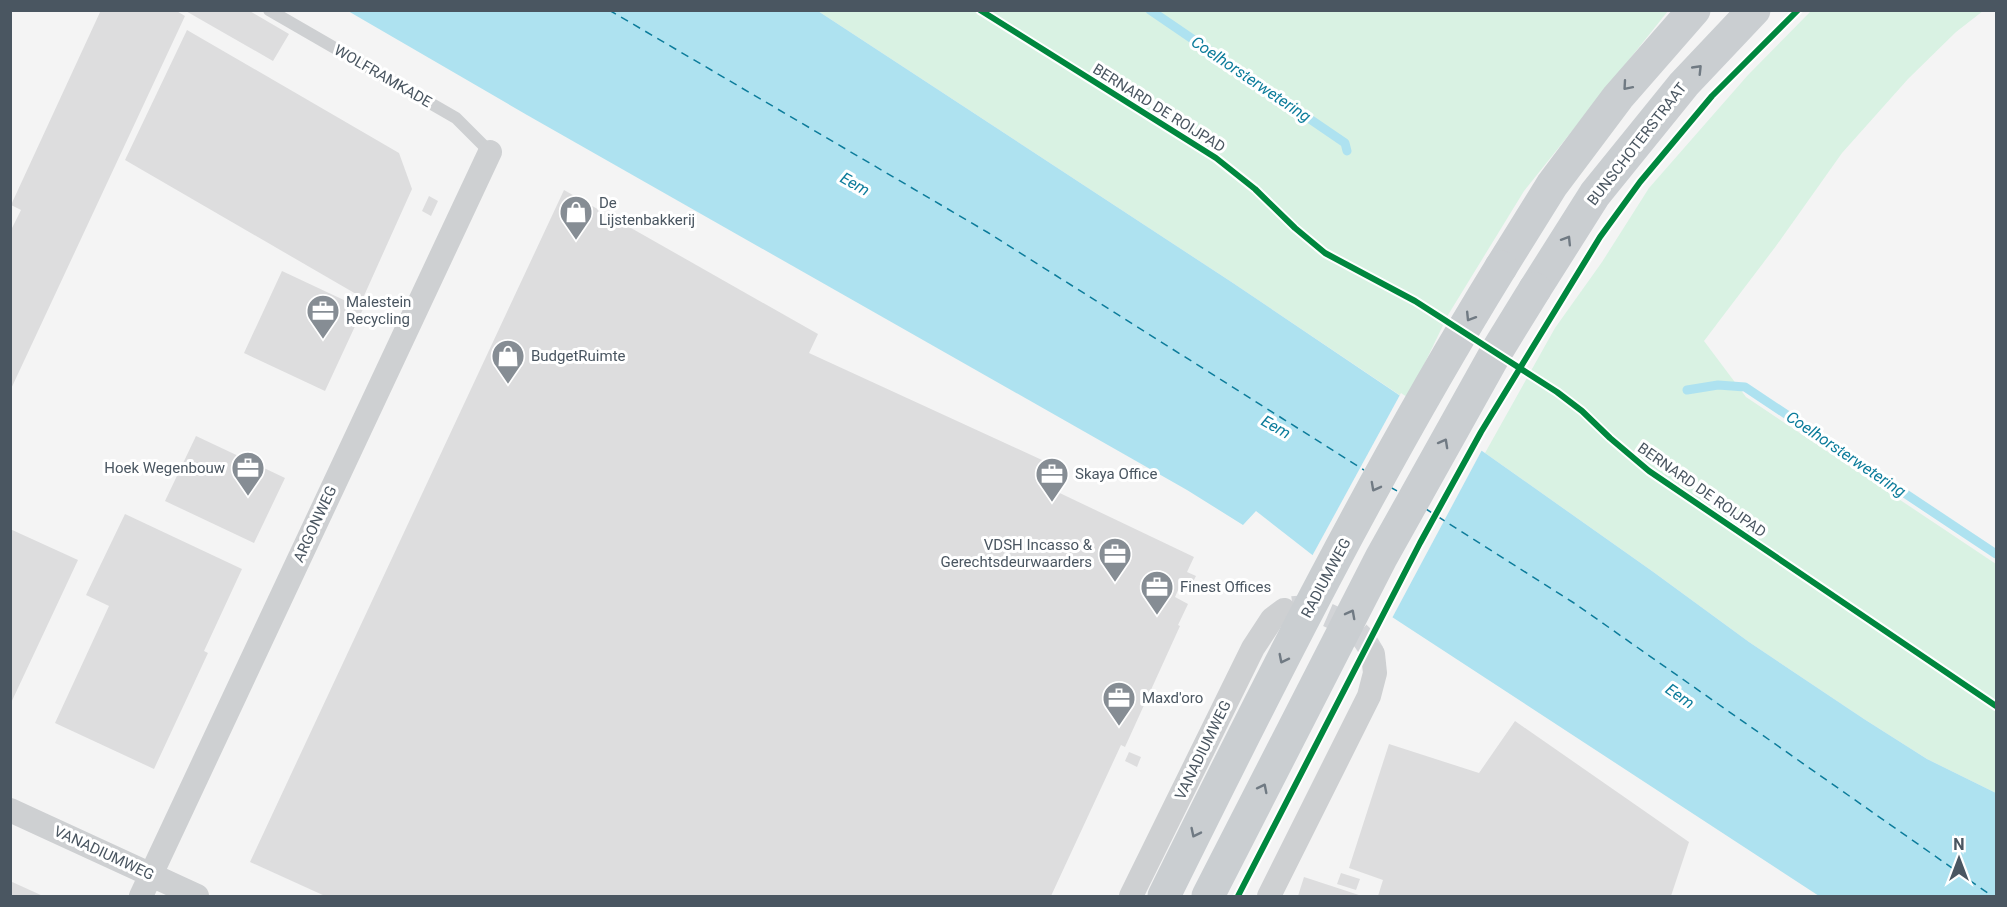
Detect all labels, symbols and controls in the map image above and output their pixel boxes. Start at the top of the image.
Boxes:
water label: Coelhorsterwetering [1188,32,1315,126]
street label: WOLFRAMKADE [331,41,435,111]
street label: BERNARD DE ROIJPAD [1090,60,1228,156]
one-way arrow [1691,66,1702,77]
street label: BUNSCHOTERSTRAAT [1584,79,1690,209]
one-way arrow [1623,79,1634,90]
water label: Eem [837,168,873,200]
shop icon: De Lijstenbakkerij [558,194,594,241]
place label: De Lijstenbakkerij [599,194,695,229]
one-way arrow [1560,236,1571,247]
office icon: Malestein Recycling [305,293,341,340]
place label: Malestein Recycling [346,293,411,328]
one-way arrow [1465,311,1477,321]
shop icon: BudgetRuimte [490,338,526,385]
place label: BudgetRuimte [531,347,626,365]
water label: Coelhorsterwetering [1783,407,1910,501]
water label: Eem [1258,411,1294,443]
one-way arrow [1437,439,1448,449]
street label: BERNARD DE ROIJPAD [1634,439,1770,541]
office icon: Hoek Wegenbouw [230,450,266,497]
office icon: Skaya Office [1034,456,1070,503]
place label: Hoek Wegenbouw [104,459,225,477]
place label: Skaya Office [1075,465,1157,483]
one-way arrow [1370,481,1382,492]
street label: ARGONWEG [289,483,341,565]
street label: RADIUMWEG [1297,535,1355,621]
place label: VDSH Incasso & Gerechtsdeurwaarders [941,536,1093,571]
office icon: VDSH Incasso & Gerechtsdeurwaarders [1097,536,1133,583]
office icon: Finest Offices [1139,569,1175,616]
place label: Finest Offices [1180,578,1271,596]
one-way arrow [1344,610,1355,620]
one-way arrow [1279,653,1290,663]
water label: Eem [1662,679,1698,713]
office icon: Maxd'oro [1101,680,1137,727]
place label: Maxd'oro [1142,689,1203,707]
street label: VANADIUMWEG [1171,697,1235,803]
one-way arrow [1255,783,1267,794]
street label: VANADIUMWEG [51,822,157,884]
one-way arrow [1191,827,1202,837]
north arrow [1929,829,1989,889]
text: N [1953,835,1965,854]

